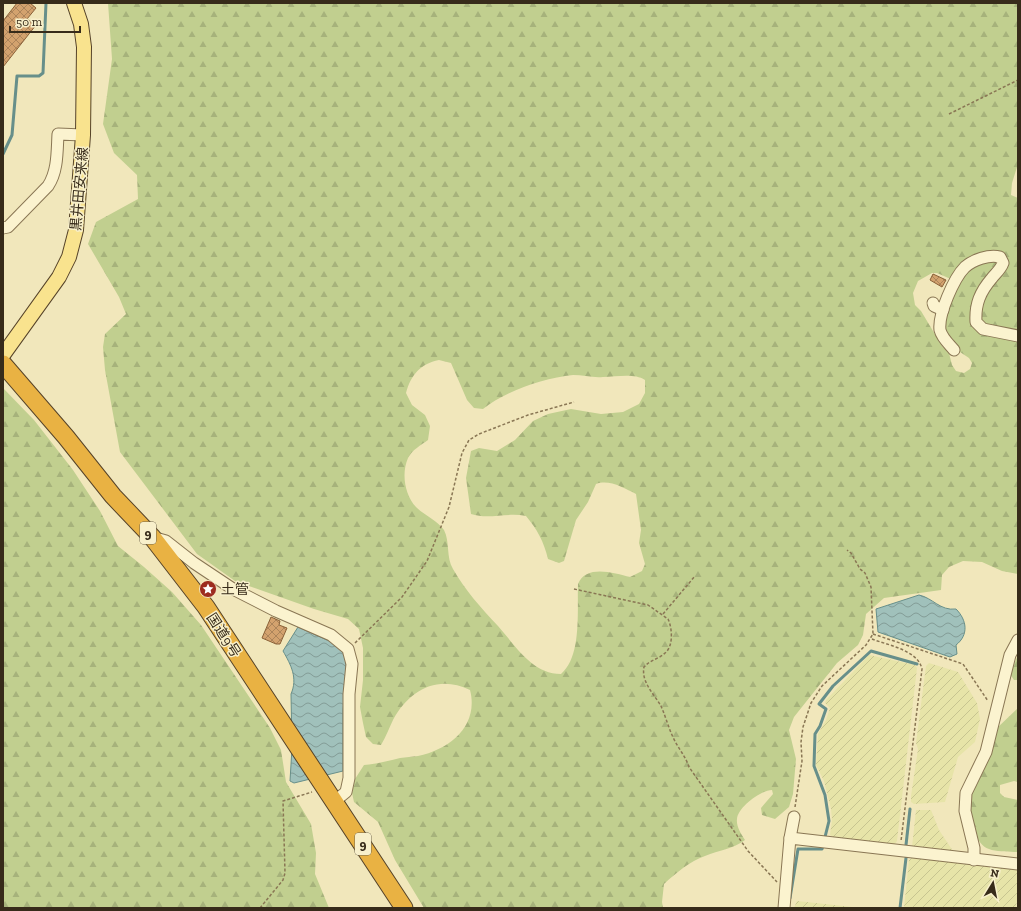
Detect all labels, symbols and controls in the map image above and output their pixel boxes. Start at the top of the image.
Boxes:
scale bar [10,8,80,34]
text: 50 m [16,15,43,29]
street label: 黒井田安来線 [67,146,92,232]
road number: 9 [140,522,156,544]
place icon: 土管 [198,579,218,599]
place label: 土管 [221,581,249,598]
street label: 国道9号 [203,610,244,661]
road number: 9 [355,833,371,855]
north arrow [973,863,1013,903]
text: N [989,867,1001,881]

